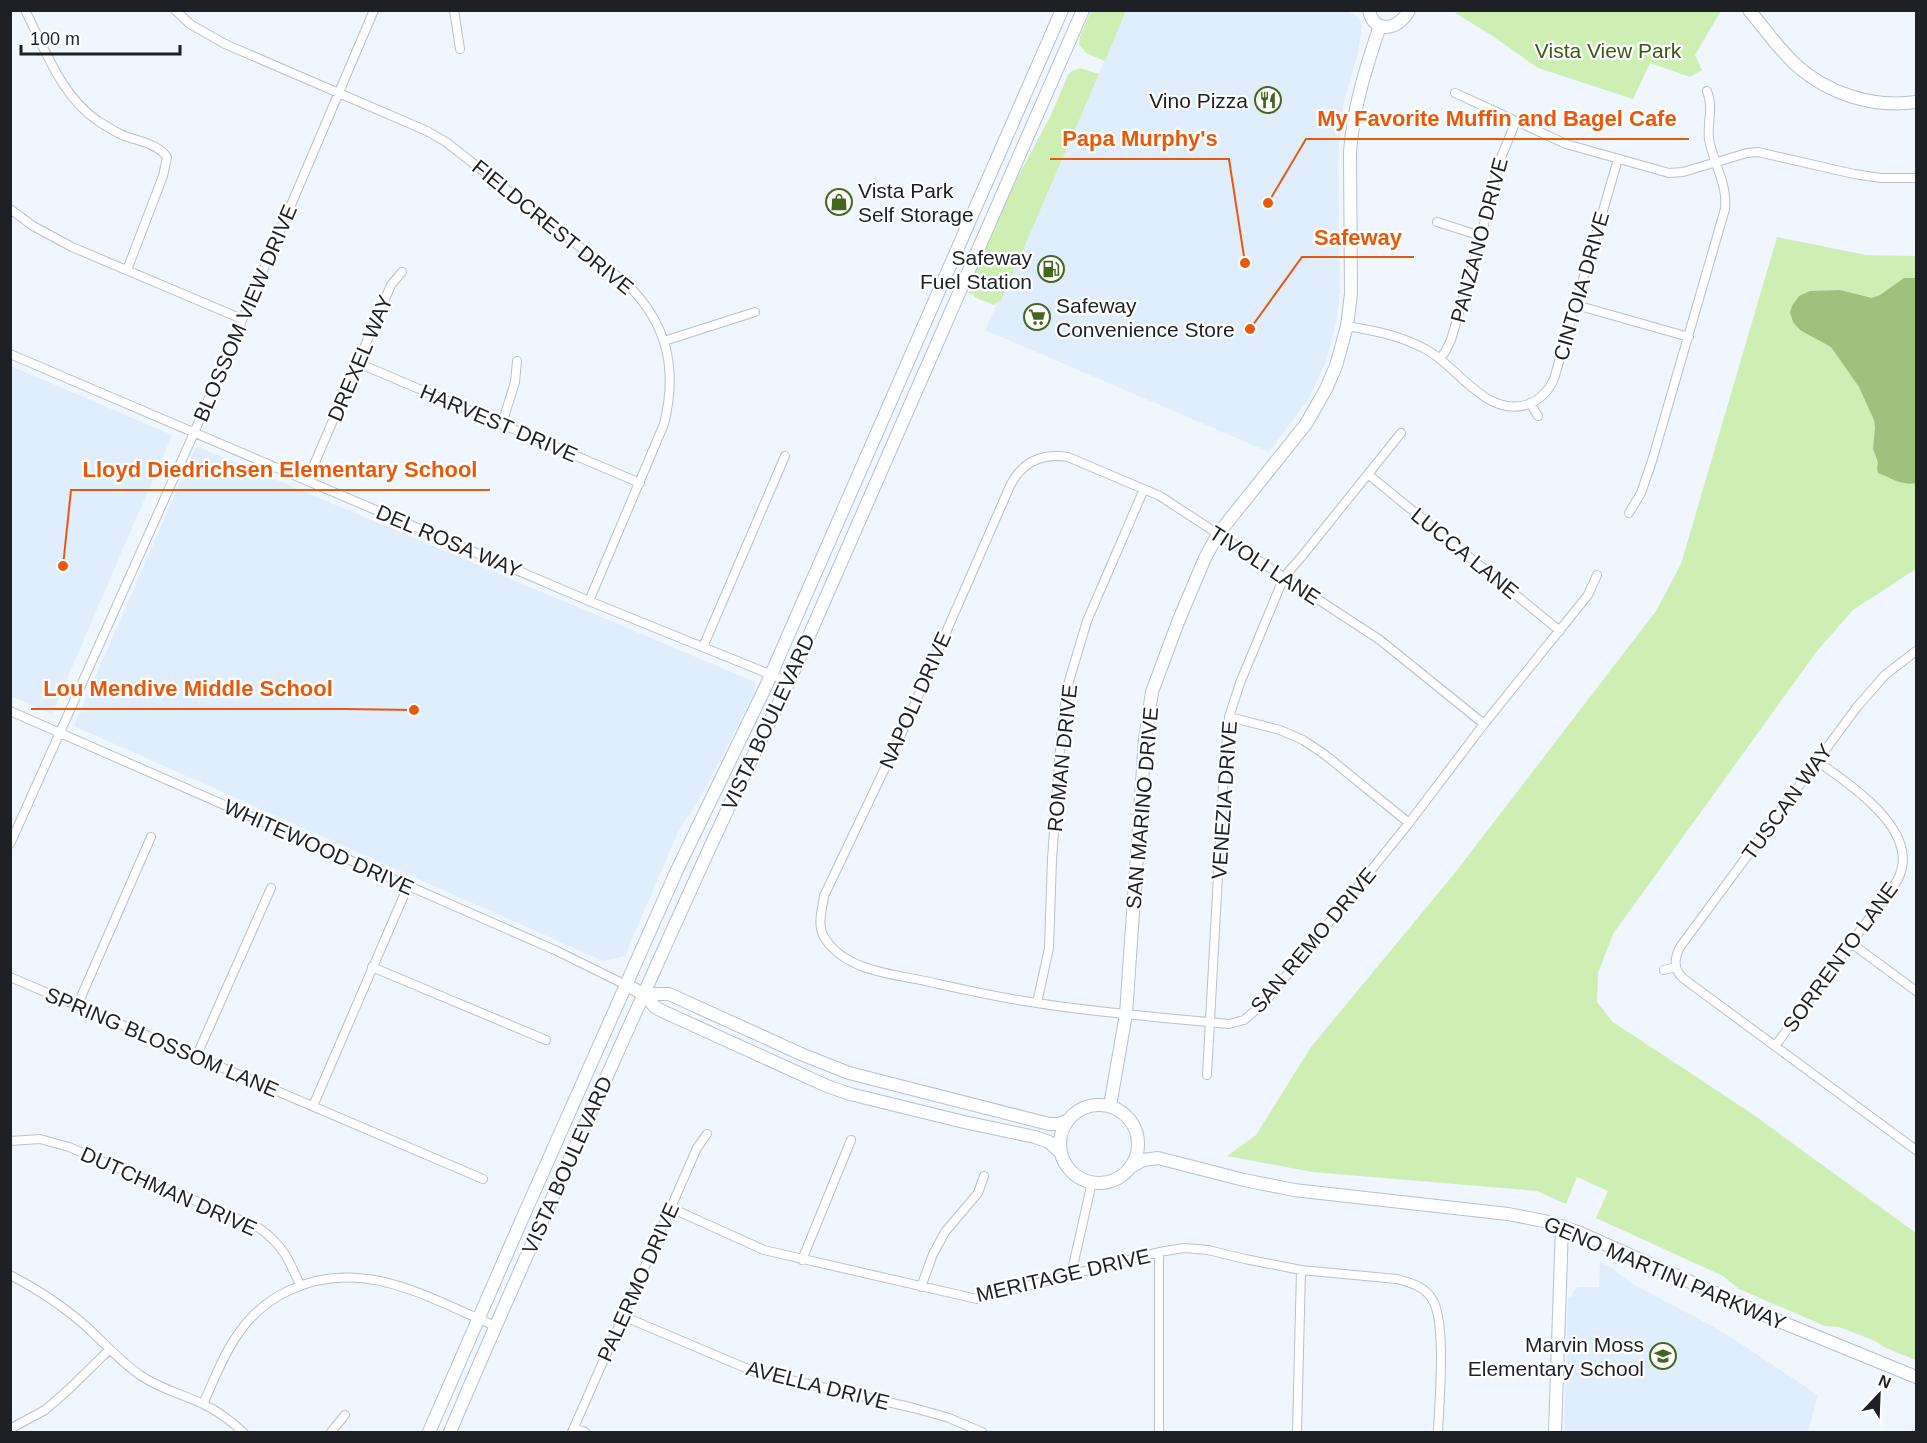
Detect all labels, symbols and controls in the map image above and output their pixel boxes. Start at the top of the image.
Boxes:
scale bar [21,18,180,56]
text: 100 m [30,29,80,49]
park label: Vista View Park [1535,39,1682,62]
restaurant icon: Vino Pizza [1253,85,1283,115]
place label: Vino Pizza [1149,89,1248,112]
callout: My Favorite Muffin and Bagel Cafe [1306,99,1689,139]
text: My Favorite Muffin and Bagel Cafe [1317,106,1677,131]
callout: Papa Murphy's [1050,119,1229,159]
text: Papa Murphy's [1062,126,1218,151]
street label: FIELDCREST DRIVE [468,155,638,299]
street label: PANZANO DRIVE [1446,155,1512,325]
place label: Vista Park Self Storage [858,179,974,226]
shop icon: Vista Park Self Storage [824,187,854,217]
street label: BLOSSOM VIEW DRIVE [189,201,301,425]
street label: CINTOIA DRIVE [1549,209,1613,363]
callout: Safeway [1302,217,1414,257]
text: Safeway [1314,225,1403,250]
place label: Safeway Fuel Station [920,246,1032,293]
fuel station icon: Safeway Fuel Station [1036,254,1066,284]
street label: DREXEL WAY [323,292,397,424]
place label: Safeway Convenience Store [1056,294,1235,341]
supermarket icon: Safeway Convenience Store [1022,302,1052,332]
street label: HARVEST DRIVE [417,380,581,466]
callout: Lloyd Diedrichsen Elementary School [71,450,490,490]
text: Lloyd Diedrichsen Elementary School [83,457,477,482]
street label: DEL ROSA WAY [373,500,525,582]
street label: LUCCA LANE [1407,503,1523,603]
street label: TIVOLI LANE [1205,521,1325,609]
street label: NAPOLI DRIVE [875,628,955,772]
street label: VISTA BOULEVARD [717,630,819,814]
callout: Lou Mendive Middle School [31,669,345,709]
text: Lou Mendive Middle School [43,676,333,701]
street label: ROMAN DRIVE [1043,683,1081,833]
street label: SAN MARINO DRIVE [1122,706,1162,910]
street label: VENEZIA DRIVE [1207,720,1241,880]
street label: TUSCAN WAY [1737,740,1837,864]
street label: WHITEWOOD DRIVE [221,795,417,899]
street label: SAN REMO DRIVE [1246,863,1380,1017]
street label: SORRENTO LANE [1778,878,1902,1036]
street label: SPRING BLOSSOM LANE [42,982,282,1102]
street label: VISTA BOULEVARD [517,1073,617,1257]
street label: DUTCHMAN DRIVE [77,1142,261,1240]
street label: PALERMO DRIVE [593,1199,683,1365]
street label: GENO MARTINI PARKWAY [1541,1212,1789,1334]
street label: MERITAGE DRIVE [974,1244,1152,1306]
place label: Marvin Moss Elementary School [1468,1333,1644,1380]
school or university icon: Marvin Moss Elementary School [1648,1341,1678,1371]
street label: AVELLA DRIVE [744,1356,892,1414]
north arrow [1849,1365,1909,1425]
text: N [1876,1372,1893,1392]

